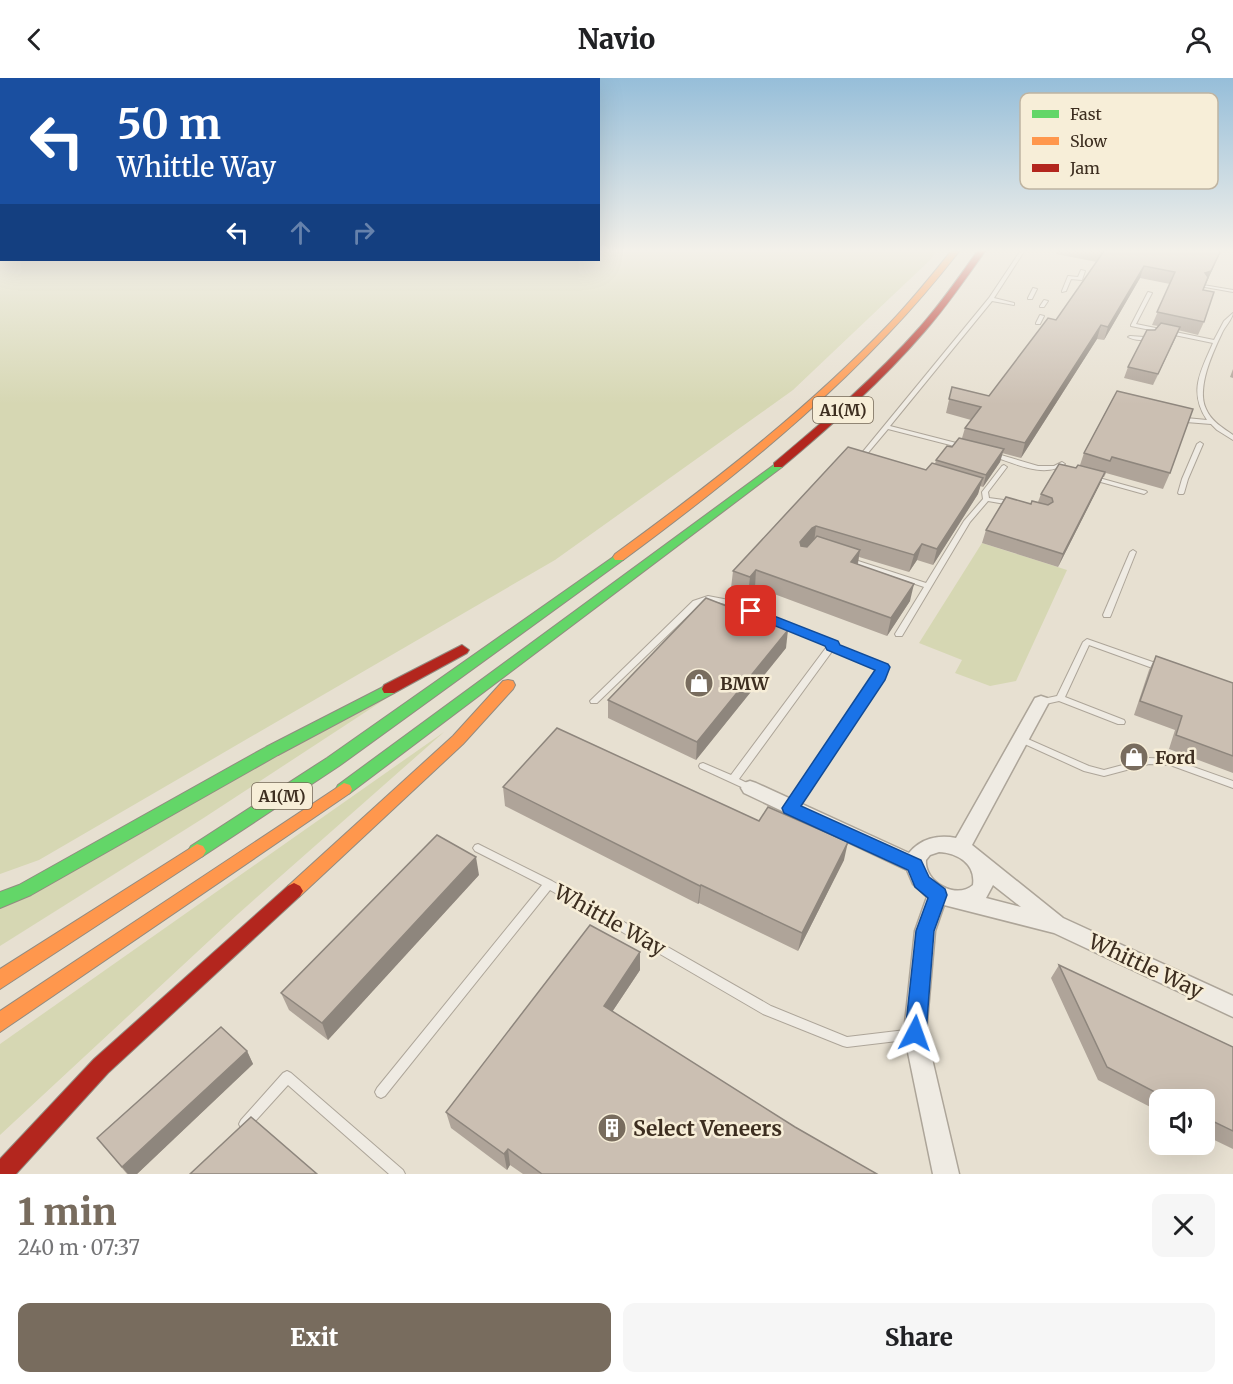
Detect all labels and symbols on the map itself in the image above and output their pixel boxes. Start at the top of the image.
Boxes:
legend [1020,93,1218,189]
text: Fast [1070,104,1103,124]
text: Slow [1070,131,1108,151]
text: Jam [1069,158,1100,178]
road number: A1(M) [813,397,873,423]
pin [725,585,776,636]
shop icon: BMW [683,667,715,699]
place label: BMW [720,672,770,695]
shop icon: Ford [1118,741,1150,773]
place label: Ford [1155,746,1195,769]
road number: A1(M) [252,783,312,809]
street label: Whittle Way [548,878,671,962]
street label: Whittle Way [1083,927,1209,1005]
position arrow [883,1001,947,1065]
building icon: Select Veneers [596,1112,628,1144]
place label: Select Veneers [633,1115,782,1142]

